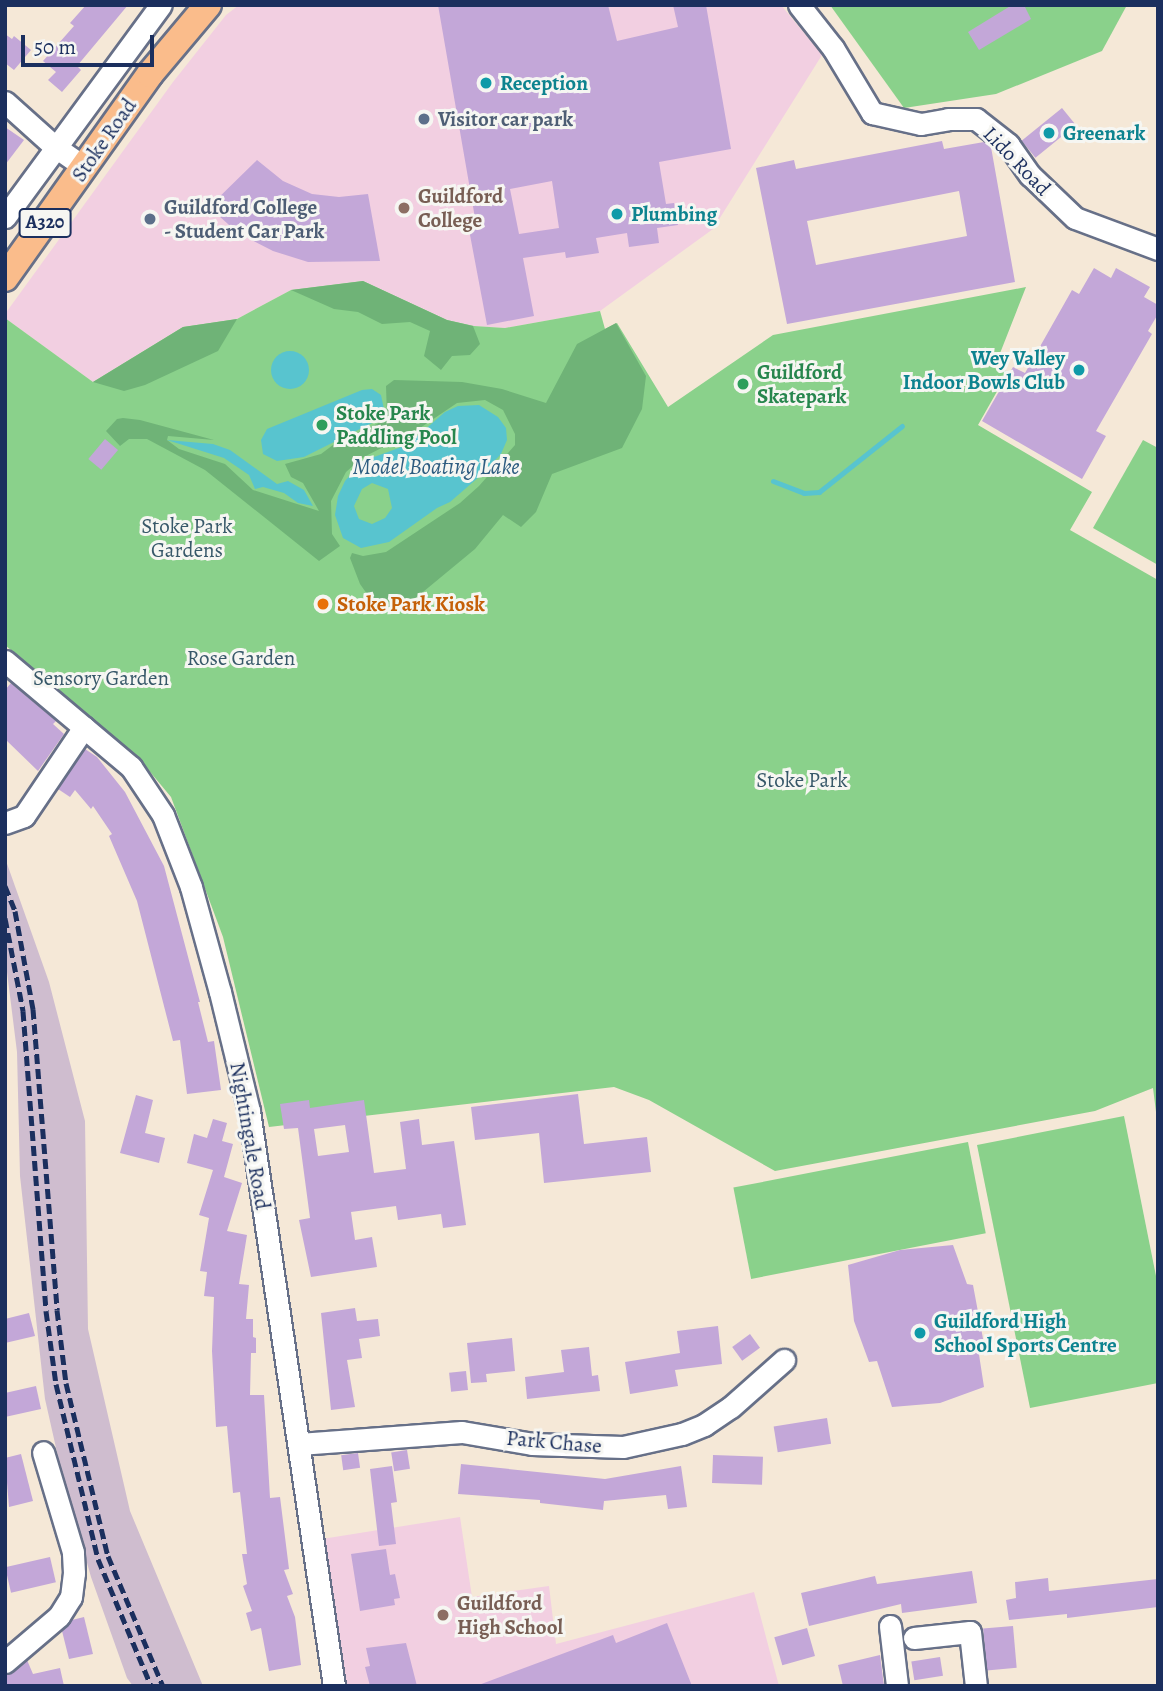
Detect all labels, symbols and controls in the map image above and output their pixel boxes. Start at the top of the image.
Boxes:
scale bar [24,21,158,65]
text: 50 m [34,33,76,61]
place label: Reception [500,70,588,96]
marker: Reception [478,75,494,91]
street label: Stoke Road [66,94,142,186]
place label: Visitor car park [438,106,573,132]
marker: Visitor car park [416,111,432,127]
place label: Greenark [1063,120,1145,146]
street label: Lido Road [978,121,1056,201]
marker: Greenark [1041,125,1057,141]
place label: Guildford College [418,183,503,233]
place label: Guildford College - Student Car Park [164,194,325,244]
marker: Guildford College [396,200,412,216]
place label: Plumbing [631,201,717,227]
marker: Plumbing [609,206,625,222]
road number: A320 [17,208,73,238]
marker: Guildford College - Student Car Park [142,211,158,227]
place label: Wey Valley Indoor Bowls Club [903,345,1065,395]
place label: Guildford Skatepark [757,359,846,409]
marker: Wey Valley Indoor Bowls Club [1071,362,1087,378]
marker: Guildford Skatepark [735,376,751,392]
place label: Stoke Park Paddling Pool [336,400,457,450]
marker: Stoke Park Paddling Pool [314,417,330,433]
water label: Model Boating Lake [353,453,519,481]
park label: Stoke Park Gardens [141,513,233,563]
place label: Stoke Park Kiosk [337,591,485,617]
marker: Stoke Park Kiosk [315,596,331,612]
park label: Rose Garden [187,645,295,671]
park label: Sensory Garden [33,665,169,691]
park label: Stoke Park [756,767,848,793]
street label: Nightingale Road [225,1060,275,1212]
place label: Guildford High School Sports Centre [934,1308,1117,1358]
marker: Guildford High School Sports Centre [912,1325,928,1341]
street label: Park Chase [505,1425,603,1459]
place label: Guildford High School [457,1590,563,1640]
marker: Guildford High School [435,1607,451,1623]

